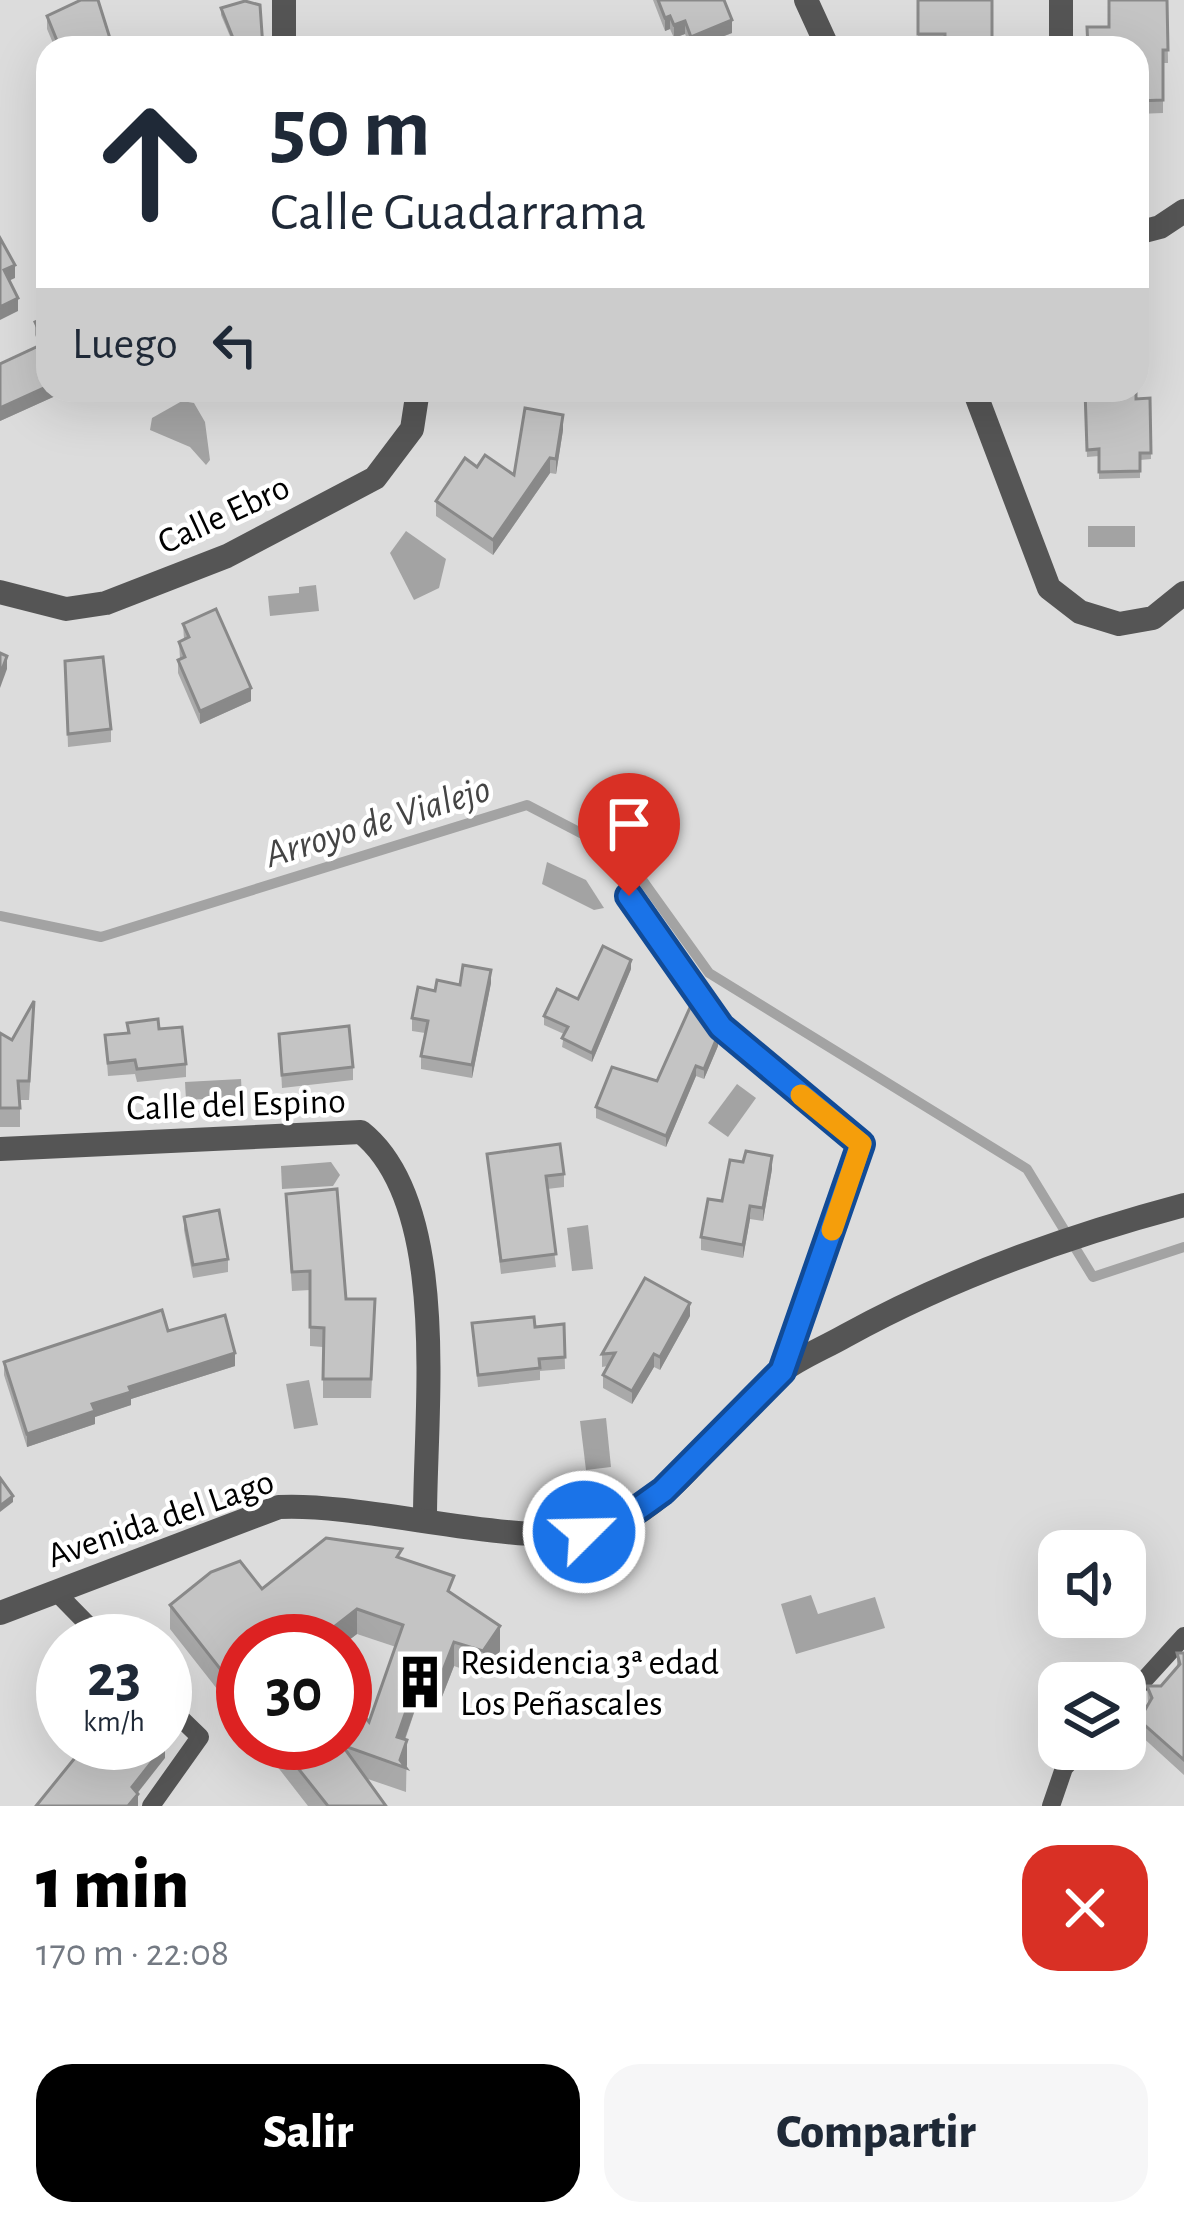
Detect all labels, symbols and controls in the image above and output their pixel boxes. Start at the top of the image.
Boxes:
icon: ahead [72,84,228,240]
text: 50 m [270,88,431,172]
text: Calle Guadarrama [270,186,647,240]
icon: left [202,312,268,378]
text: Luego [72,322,178,367]
street label: Calle Ebro [153,469,295,561]
water label: Arroyo de Vialejo [260,770,495,875]
pin [578,773,680,896]
icon: arrive [596,791,662,857]
street label: Calle del Espino [126,1083,346,1127]
street label: Avenida del Lago [43,1463,278,1574]
position arrow [521,1469,647,1595]
map controls [1038,1530,1146,1770]
button: sound [1038,1530,1146,1638]
speed limit sign: 30 [216,1614,372,1770]
place label: Residencia 3ª edad Los Peñascales [460,1645,719,1722]
text: 23 [87,1647,141,1707]
building icon: Residencia 3ª edad Los Peñascales [391,1653,449,1711]
button: layers [1038,1662,1146,1770]
text: km/h [83,1707,145,1737]
button: close [1022,1845,1148,1971]
text: 1 min [36,1849,189,1921]
text: 170 m · 22:08 [36,1934,229,1973]
button: Salir [36,2064,580,2202]
button: Compartir [604,2064,1148,2202]

